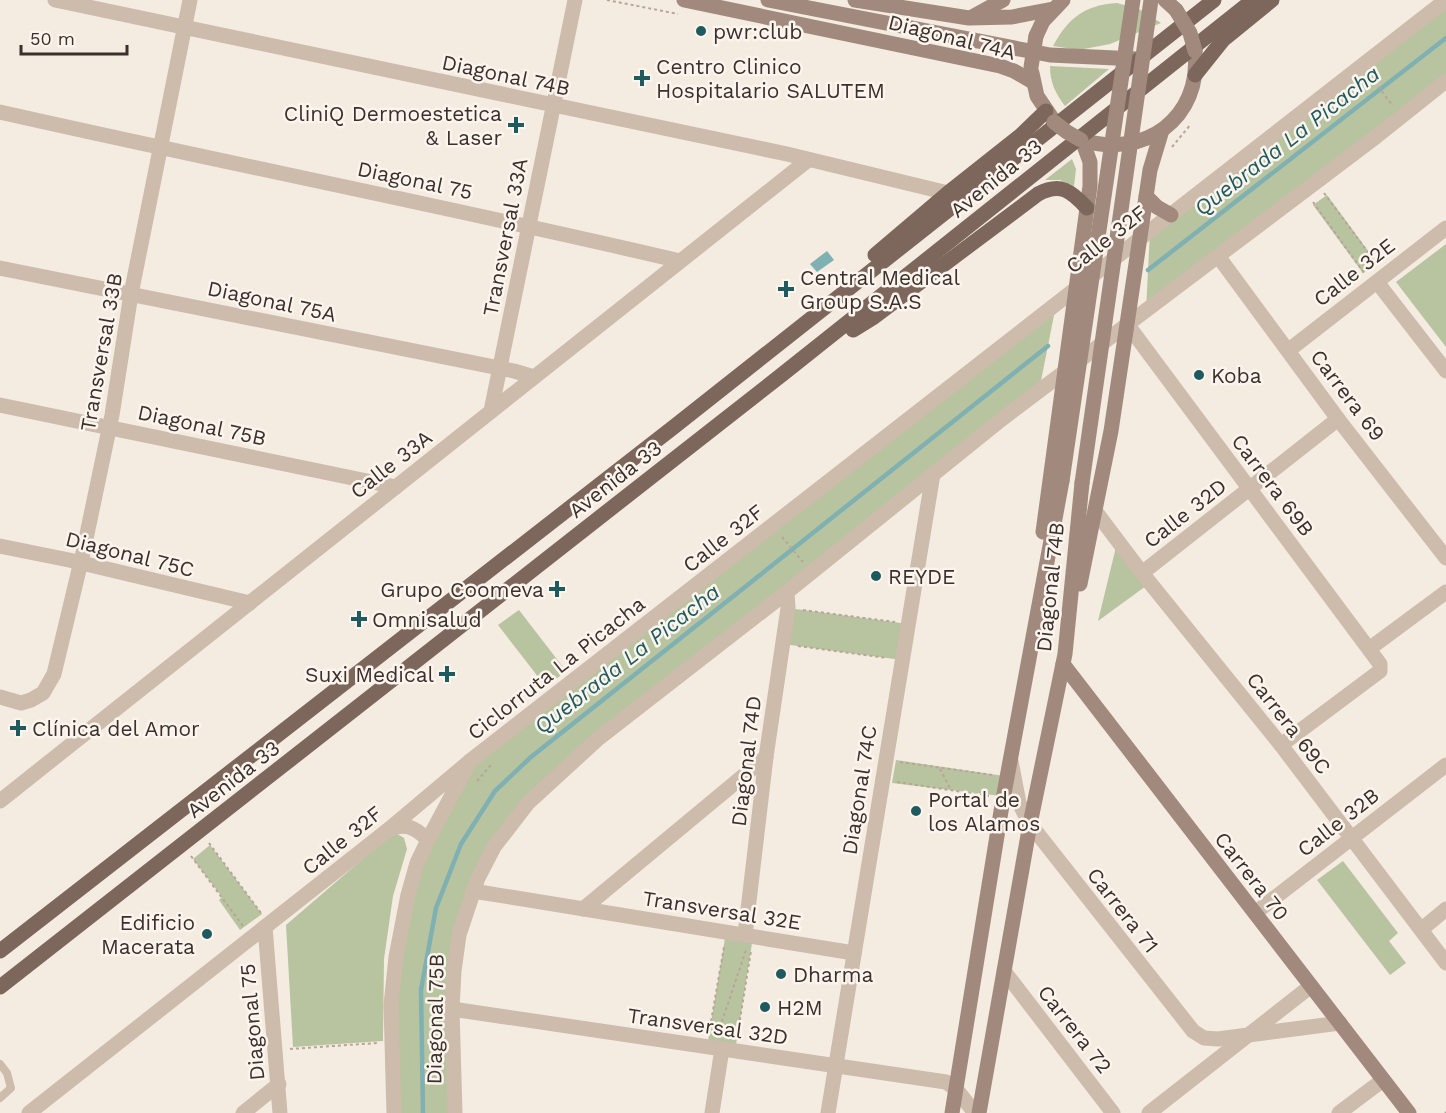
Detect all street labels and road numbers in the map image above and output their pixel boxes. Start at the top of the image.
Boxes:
street label: Diagonal 74A [886,9,1018,65]
street label: Diagonal 74B [440,49,572,101]
street label: Avenida 33 [945,133,1047,223]
street label: Diagonal 75 [355,156,475,204]
street label: Transversal 33A [477,156,533,318]
street label: Calle 32F [1061,200,1151,278]
street label: Calle 32E [1308,233,1400,311]
street label: Transversal 33B [75,271,127,433]
street label: Diagonal 75A [205,275,339,327]
street label: Carrera 69 [1306,344,1390,446]
street label: Diagonal 75B [135,399,269,451]
street label: Calle 33A [345,424,437,504]
street label: Carrera 69B [1226,429,1320,541]
street label: Avenida 33 [564,435,666,523]
street label: Calle 32D [1139,473,1231,553]
street label: Calle 32F [678,499,768,577]
street label: Diagonal 74B [1031,521,1069,653]
street label: Diagonal 75C [63,526,197,582]
street label: Ciclorruta La Picacha [462,591,650,745]
street label: Carrera 69C [1242,667,1336,779]
street label: Diagonal 74D [726,694,766,828]
street label: Diagonal 74C [836,723,882,857]
street label: Avenida 33 [182,735,284,823]
street label: Calle 32B [1292,782,1384,862]
street label: Calle 32F [297,800,387,880]
street label: Carrera 70 [1210,827,1294,925]
street label: Carrera 71 [1082,862,1164,958]
street label: Transversal 32E [641,885,803,935]
street label: Diagonal 75B [421,953,449,1085]
street label: Diagonal 75 [234,963,270,1081]
street label: Carrera 72 [1033,980,1117,1078]
street label: Transversal 32D [626,1002,790,1050]

